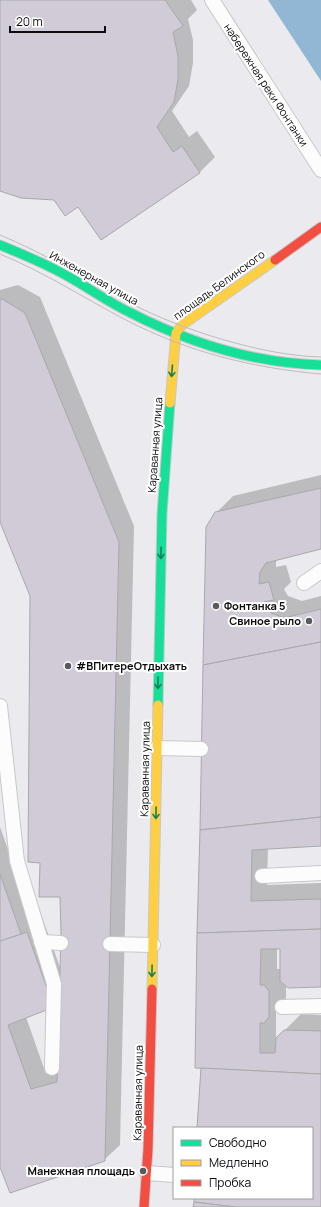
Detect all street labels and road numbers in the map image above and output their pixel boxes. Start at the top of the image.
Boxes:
street label: набережная реки Фонтанки [221,20,312,149]
street label: площадь Белинского [170,246,268,323]
street label: Инженерная улица [47,247,141,308]
street label: Караванная улица [144,397,165,493]
street label: Караванная улица [136,721,153,817]
street label: Караванная улица [129,1045,146,1141]

